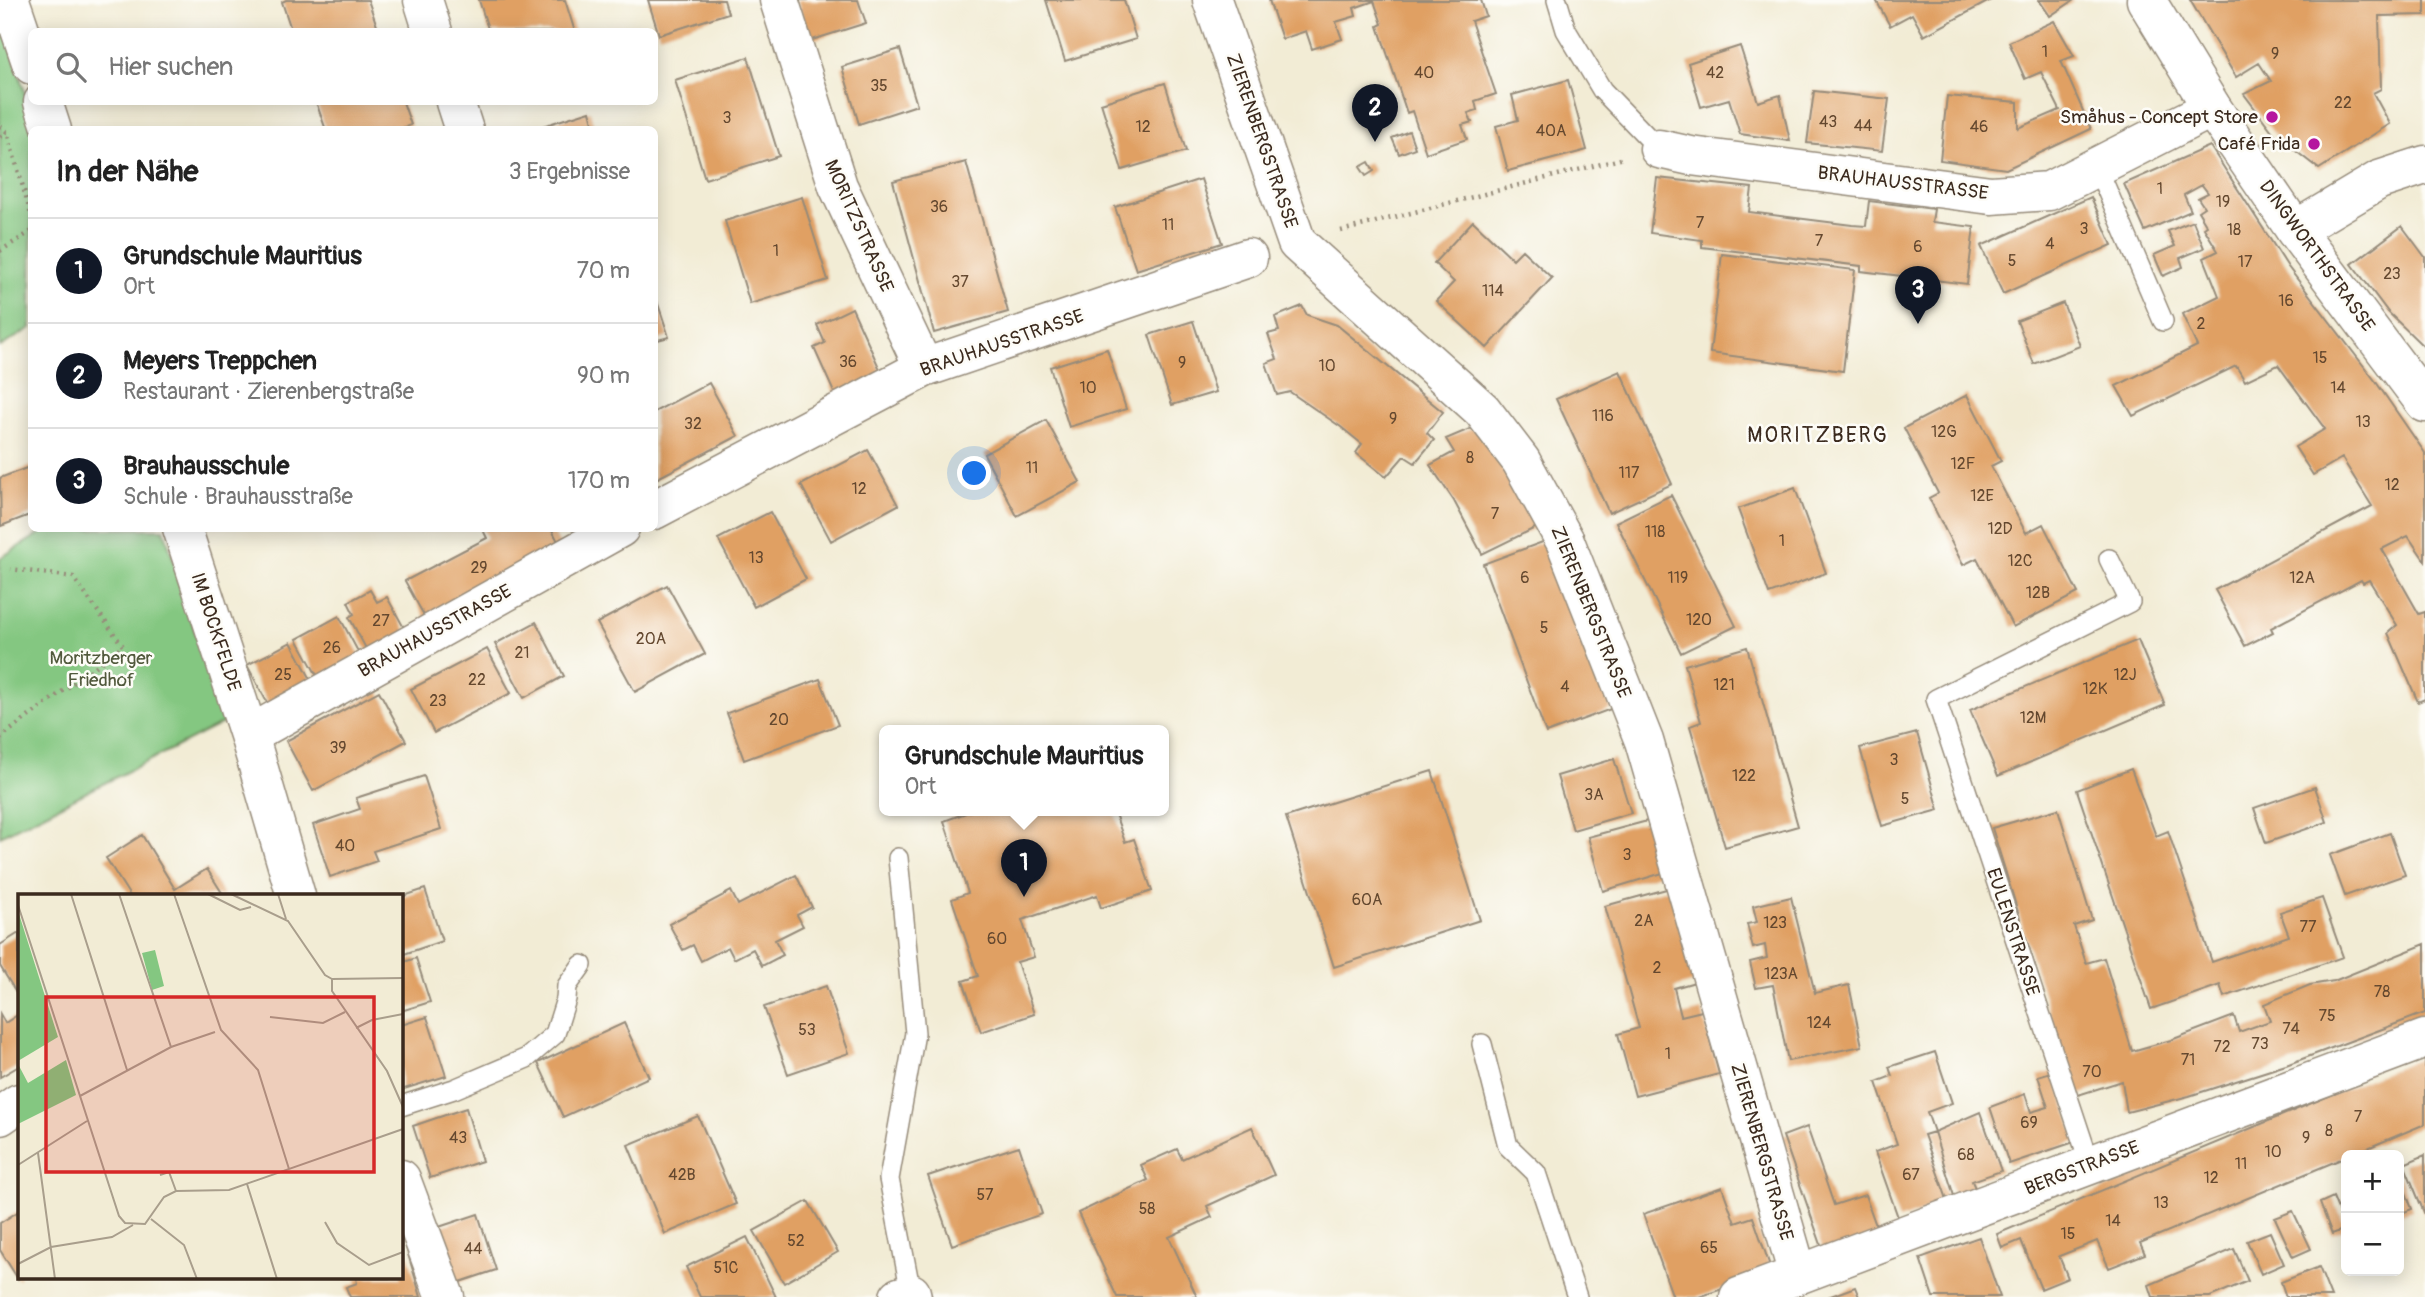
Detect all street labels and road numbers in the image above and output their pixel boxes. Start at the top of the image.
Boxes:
street label: ZIERENBERGSTRASSE [1221,50,1303,232]
street label: MORITZSTRASSE [819,156,899,296]
street label: BRAUHAUSSTRASSE [1816,161,1990,205]
street label: DINGWORTHSTRASSE [2254,175,2380,337]
street label: BRAUHAUSSTRASSE [917,304,1087,382]
street label: ZIERENBERGSTRASSE [1545,522,1637,702]
street label: IM BOCKFELDE [186,570,246,694]
street label: BRAUHAUSSTRASSE [354,579,516,683]
street label: EULENSTRASSE [1981,865,2045,999]
street label: ZIERENBERGSTRASSE [1725,1060,1799,1244]
street label: BERGSTRASSE [2021,1135,2143,1201]

